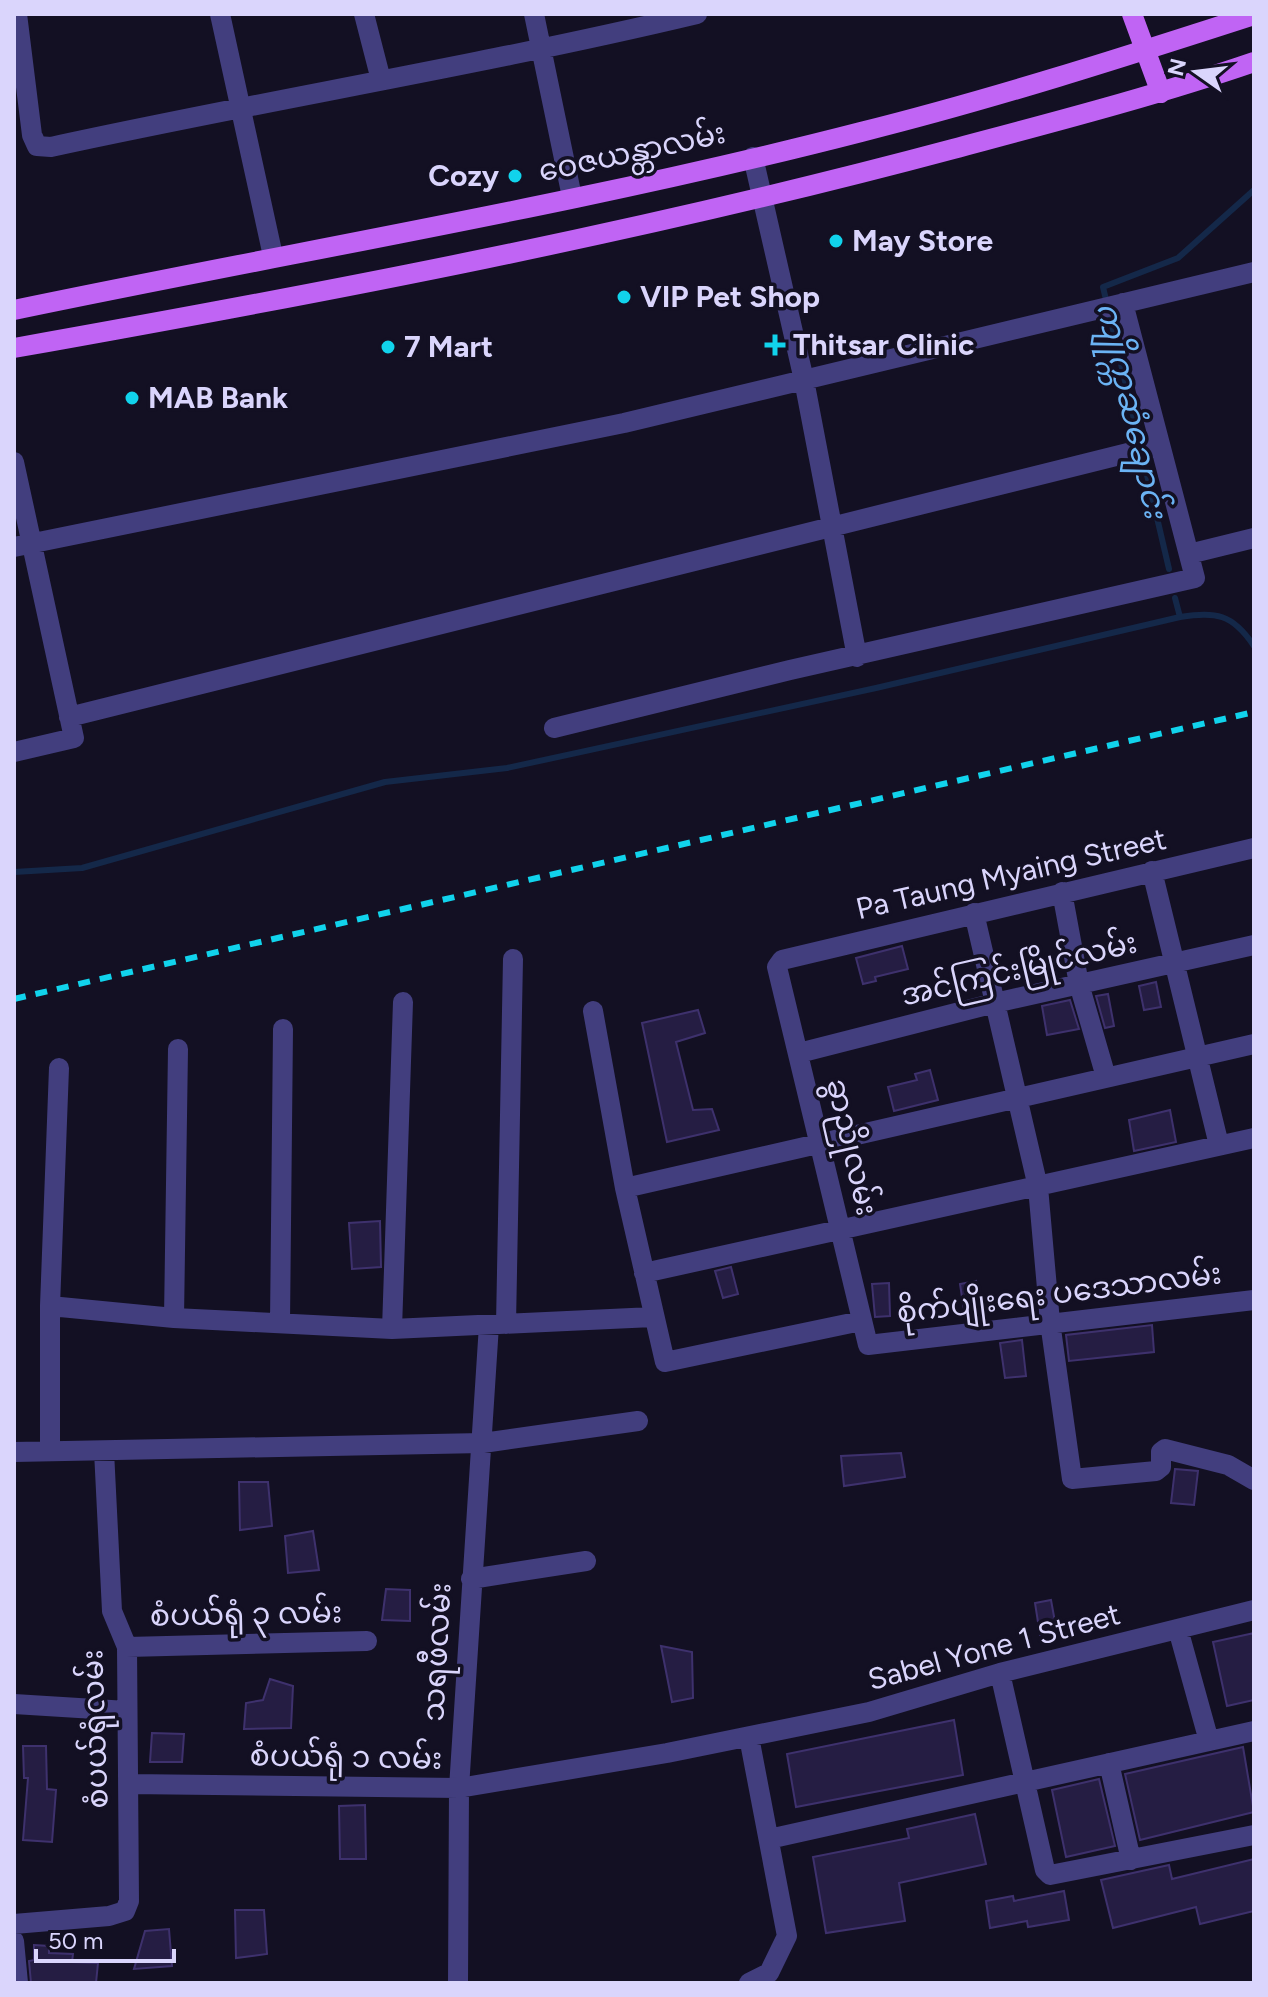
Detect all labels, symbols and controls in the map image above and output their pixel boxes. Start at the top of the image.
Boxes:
north arrow [1156,32,1236,112]
text: N [1162,56,1192,79]
street label: ဝေဇယန္တာလမ်း [534,111,730,196]
place label: Cozy [428,157,500,194]
marker: Cozy [506,167,524,185]
place label: May Store [852,222,993,259]
marker: May Store [827,232,845,250]
place label: VIP Pet Shop [640,278,820,315]
marker: VIP Pet Shop [615,288,633,306]
water label: ကျိုက္ကဆံချောင်း [1082,298,1179,525]
place label: Thitsar Clinic [793,326,974,363]
place label: 7 Mart [404,328,493,365]
marker: Thitsar Clinic [764,334,786,356]
marker: 7 Mart [379,338,397,356]
place label: MAB Bank [148,379,288,416]
marker: MAB Bank [123,389,141,407]
street label: Pa Taung Myaing Street [852,820,1170,927]
street label: အင်ကြင်းမြိုင်လမ်း [897,920,1142,1020]
street label: ခွာညိုလမ်း [812,1074,889,1221]
street label: စိုက်ပျိုးရေး ပဒေသာလမ်း [894,1251,1224,1338]
street label: သရဖီလမ်း [411,1581,466,1723]
street label: စံပယ်ရုံ ၃ လမ်း [149,1590,343,1641]
street label: Sabel Yone 1 Street [864,1595,1124,1698]
street label: စံပယ်ရုံလမ်း [70,1649,123,1809]
street label: စံပယ်ရုံ ၁ လမ်း [249,1733,443,1784]
scale bar [36,1913,174,1963]
text: 50 m [48,1926,104,1955]

